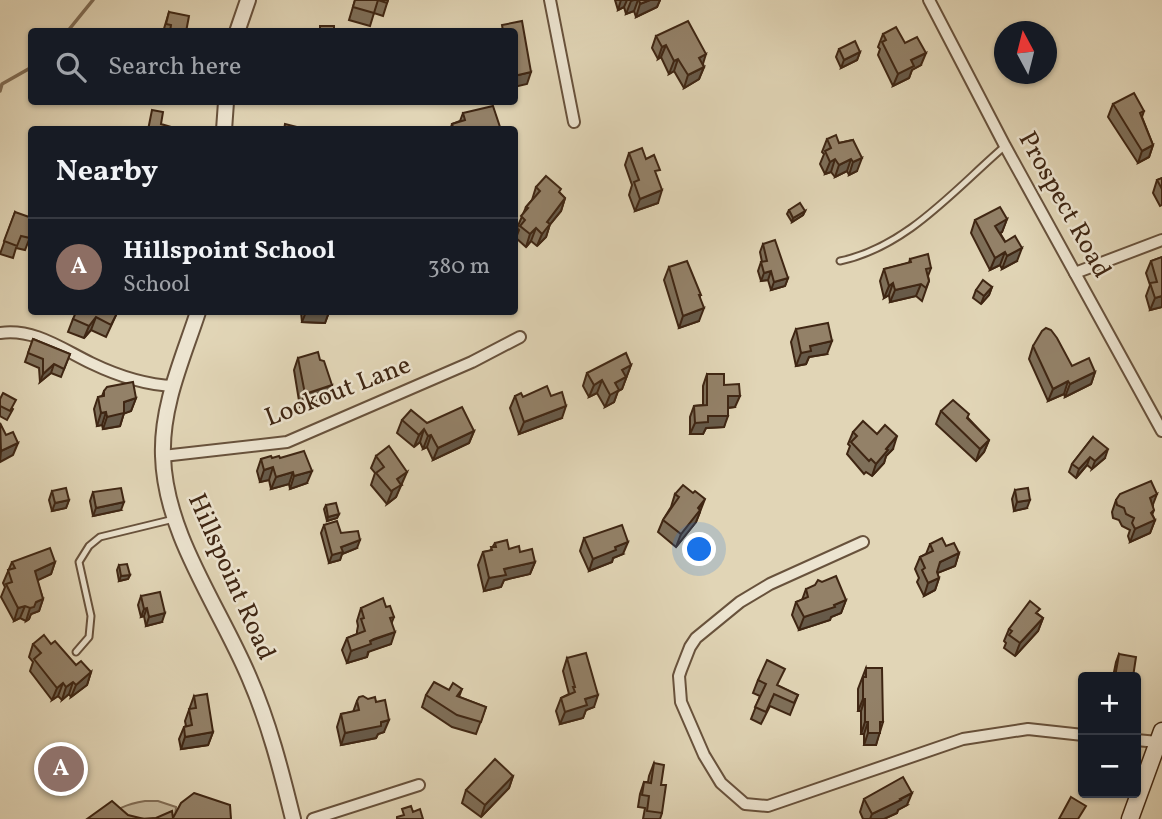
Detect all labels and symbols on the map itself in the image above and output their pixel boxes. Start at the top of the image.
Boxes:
north arrow [994,21,1057,84]
street label: Prospect Road [1009,125,1119,285]
street label: Lookout Lane [260,348,416,436]
street label: Hillspoint Road [178,488,284,666]
your location [682,532,716,566]
pin: A [38,743,84,795]

